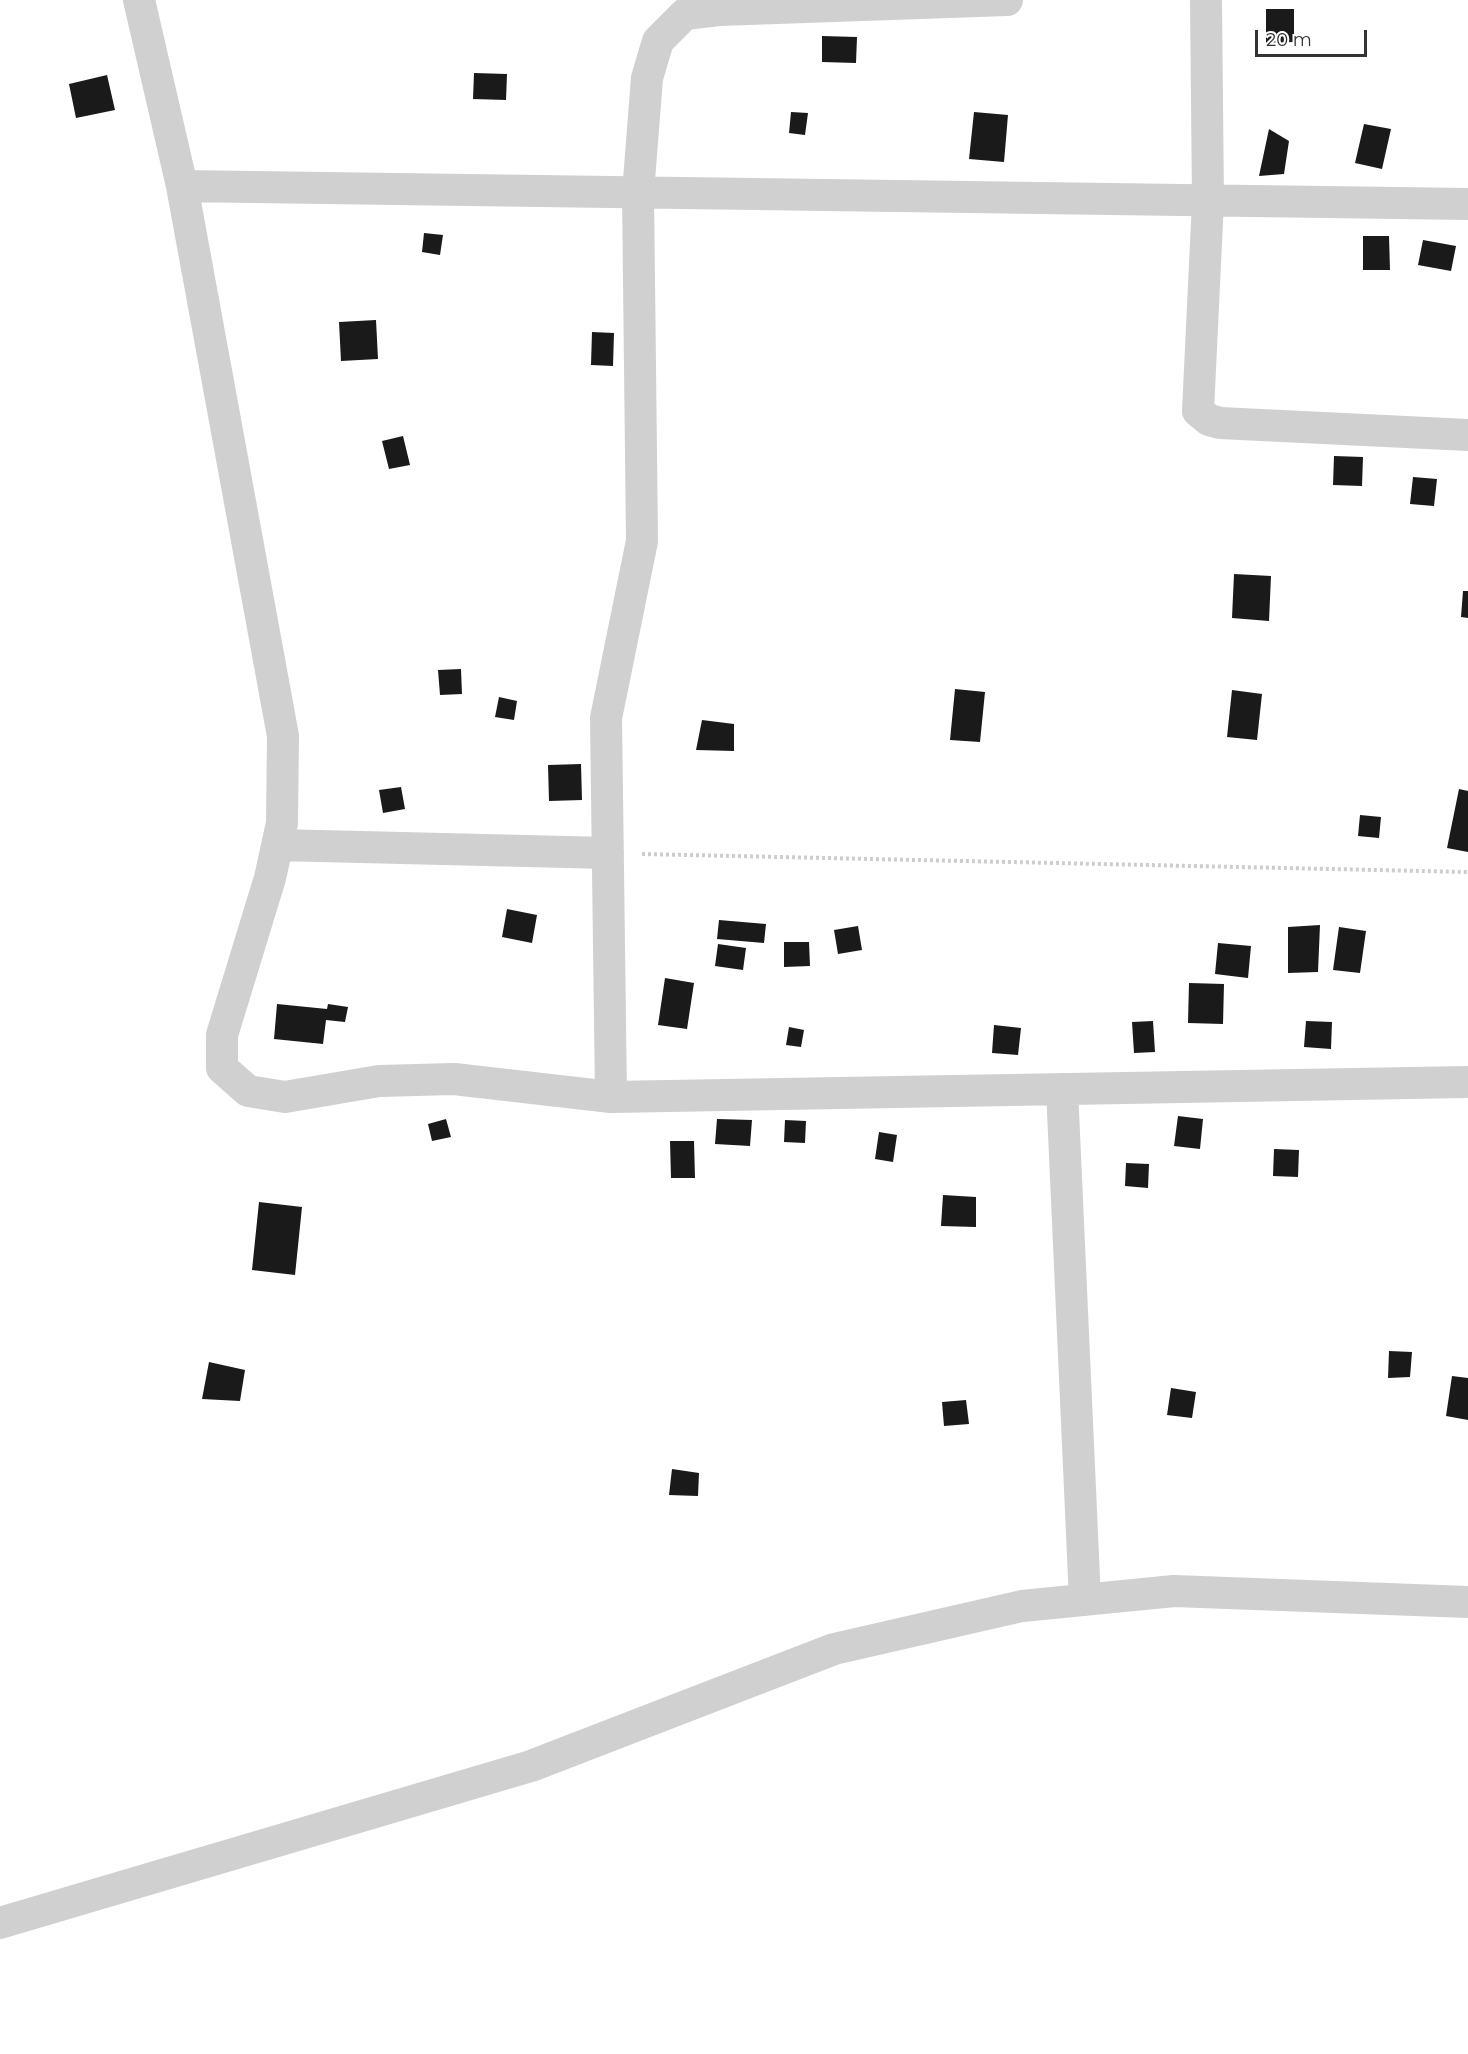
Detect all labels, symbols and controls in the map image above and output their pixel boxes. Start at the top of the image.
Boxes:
scale bar [1258,18,1370,56]
text: 20 m [1266,29,1312,51]

